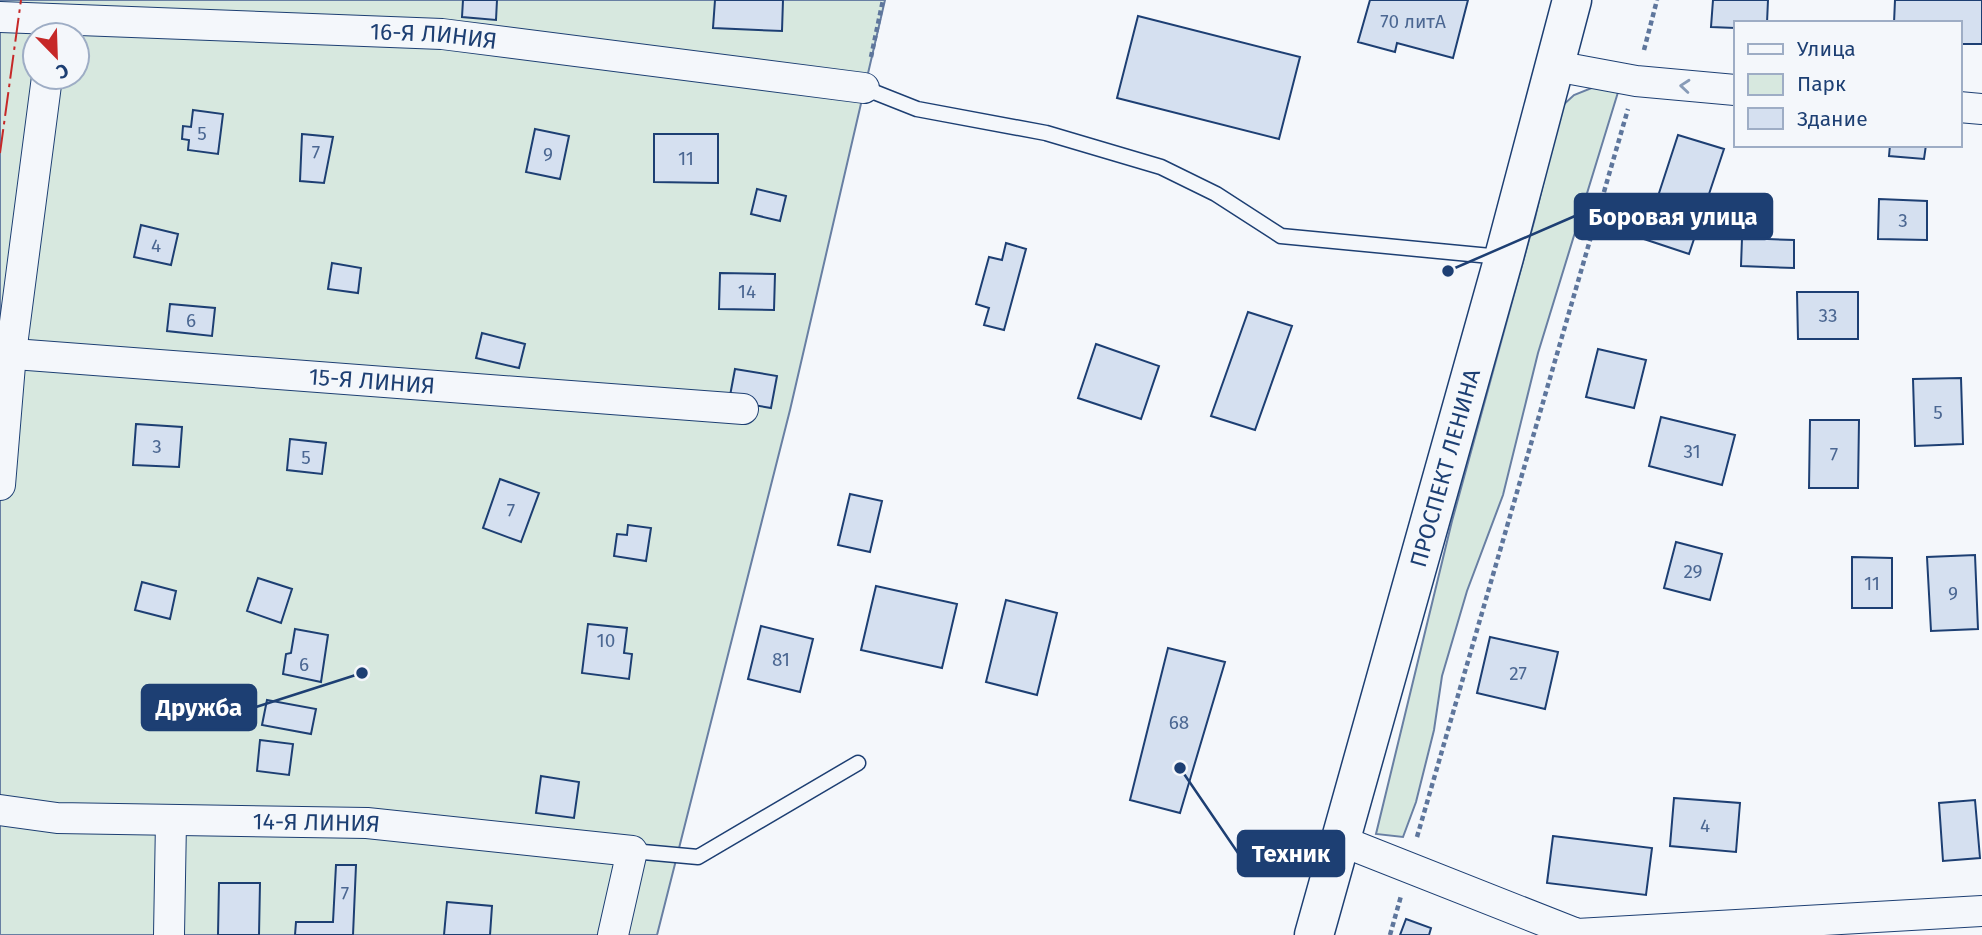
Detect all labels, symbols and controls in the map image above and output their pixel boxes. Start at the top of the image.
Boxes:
house number: 70 литА [1380,10,1446,33]
street label: 16-Я ЛИНИЯ [369,17,499,55]
north arrow [21,21,91,91]
legend [1734,21,1961,147]
text: Улица [1797,36,1856,62]
text: С [53,58,72,84]
text: Парк [1797,71,1846,97]
one-way arrow [1680,79,1691,94]
text: Здание [1797,106,1868,132]
house number: 5 [197,122,207,145]
house number: 7 [312,141,320,164]
house number: 9 [543,143,553,166]
house number: 11 [678,147,694,170]
callout: Боровая улица [1575,194,1772,239]
text: Боровая улица [1588,203,1758,231]
house number: 3 [1898,209,1908,232]
house number: 4 [151,234,161,257]
house number: 14 [738,280,756,303]
house number: 33 [1819,304,1837,327]
house number: 6 [186,309,196,332]
street label: 15-Я ЛИНИЯ [308,362,436,400]
street label: ПРОСПЕКТ ЛЕНИНА [1404,365,1486,570]
house number: 5 [1933,401,1943,424]
house number: 3 [152,435,162,458]
house number: 31 [1683,440,1701,463]
house number: 7 [1830,443,1838,466]
house number: 5 [301,446,311,469]
house number: 7 [507,499,515,522]
house number: 29 [1683,560,1703,583]
house number: 11 [1864,572,1880,595]
house number: 9 [1948,582,1958,605]
house number: 10 [597,629,615,652]
house number: 81 [772,648,790,671]
house number: 6 [299,653,309,676]
house number: 27 [1509,662,1527,685]
callout: Дружба [142,685,256,730]
text: Дружба [155,694,242,722]
house number: 68 [1169,711,1189,734]
street label: 14-Я ЛИНИЯ [252,807,382,838]
house number: 4 [1700,814,1710,837]
callout: Техник [1238,831,1344,876]
text: Техник [1252,840,1331,868]
house number: 7 [341,882,349,905]

